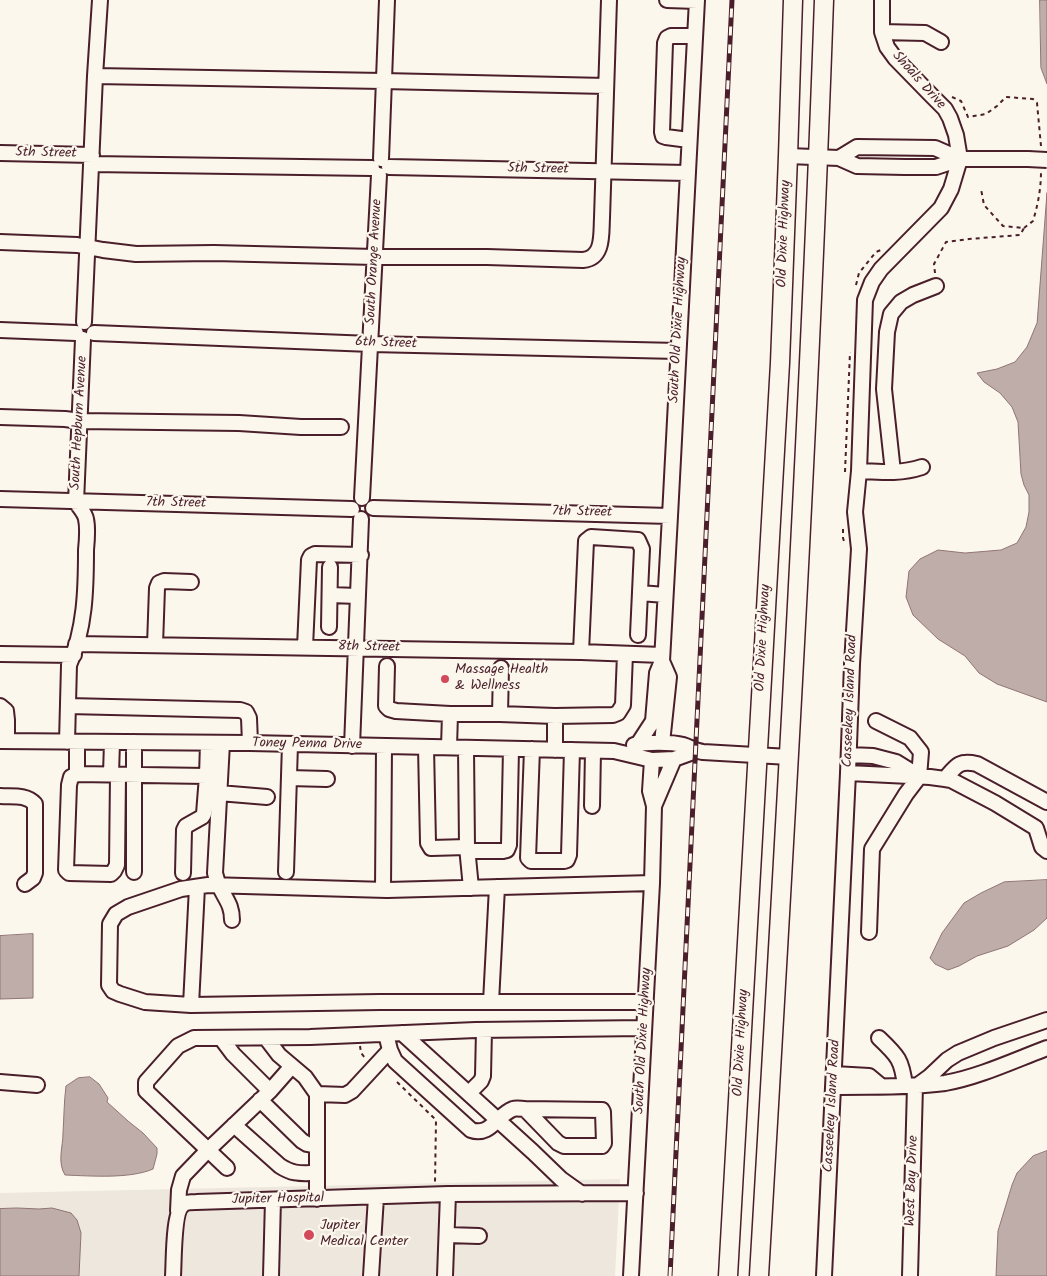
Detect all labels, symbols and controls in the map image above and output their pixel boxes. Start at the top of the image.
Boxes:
street label: Shoals Drive [888,49,948,113]
street label: 5th Street [15,145,77,163]
street label: 5th Street [507,161,569,179]
street label: Old Dixie Highway [775,180,795,288]
street label: South Orange Avenue [363,199,387,325]
street label: South Old Dixie Highway [667,256,691,404]
street label: 6th Street [355,335,417,353]
street label: South Hepburn Avenue [68,355,92,491]
street label: 7th Street [146,495,206,513]
street label: 7th Street [552,504,612,522]
street label: Old Dixie Highway [753,584,775,692]
street label: Casseekey Island Road [840,634,862,768]
street label: 8th Street [338,639,400,657]
place label: Massage Health & Wellness [455,663,548,696]
marker: Massage Health & Wellness [439,673,451,685]
street label: Toney Penna Drive [252,736,362,754]
street label: South Old Dixie Highway [632,967,656,1115]
street label: Old Dixie Highway [731,989,753,1097]
street label: Casseekey Island Road [821,1039,845,1173]
street label: West Bay Drive [903,1135,923,1227]
street label: Jupiter Hospital [232,1191,324,1209]
place label: Jupiter Medical Center [320,1219,408,1252]
marker: Jupiter Medical Center [302,1228,316,1242]

